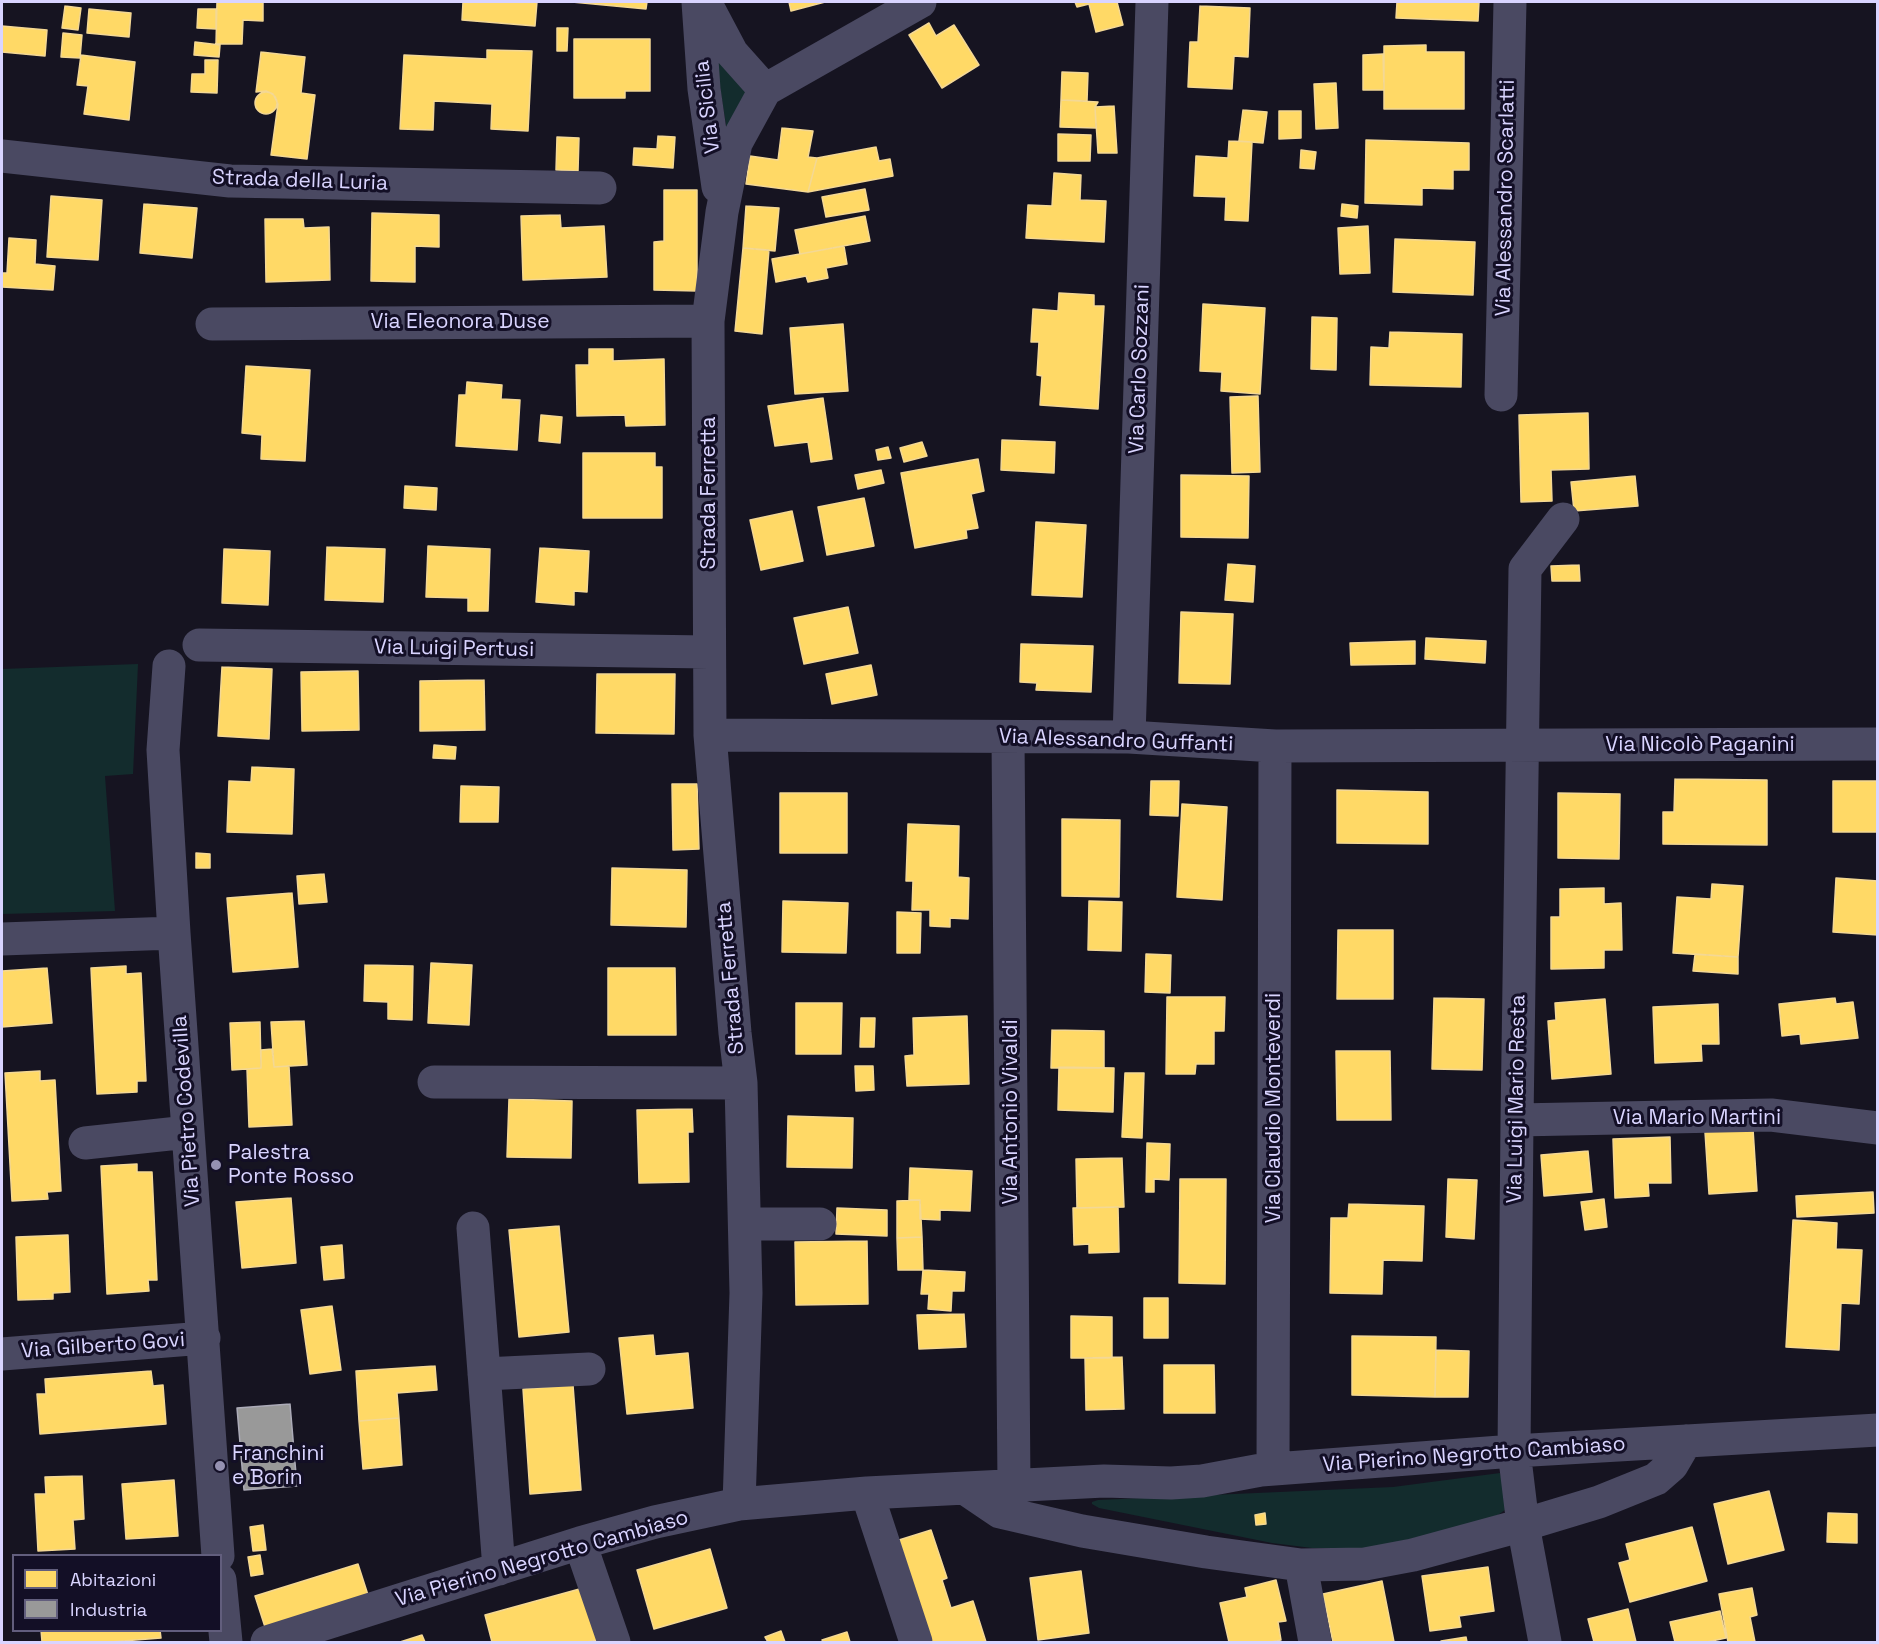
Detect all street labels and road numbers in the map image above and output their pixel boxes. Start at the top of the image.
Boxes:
street label: Via Sicilia [690,59,726,155]
street label: Via Alessandro Scarlatti [1491,79,1521,317]
street label: Strada della Luria [212,165,388,197]
street label: Via Carlo Sozzani [1124,284,1156,454]
street label: Via Eleonora Duse [370,309,550,335]
street label: Strada Ferretta [696,417,722,569]
street label: Via Luigi Pertusi [374,635,534,663]
street label: Via Alessandro Guffanti [998,724,1234,758]
street label: Via Nicolò Paganini [1605,732,1795,758]
street label: Strada Ferretta [712,901,750,1055]
street label: Via Claudio Monteverdi [1261,993,1287,1223]
street label: Via Luigi Mario Resta [1503,994,1531,1204]
street label: Via Pietro Codevilla [168,1014,206,1208]
street label: Via Antonio Vivaldi [998,1019,1024,1205]
street label: Via Mario Martini [1613,1105,1781,1131]
street label: Via Gilberto Govi [20,1328,186,1364]
street label: Via Pierino Negrotto Cambiaso [1322,1432,1626,1478]
street label: Via Pierino Negrotto Cambiaso [393,1505,691,1613]

